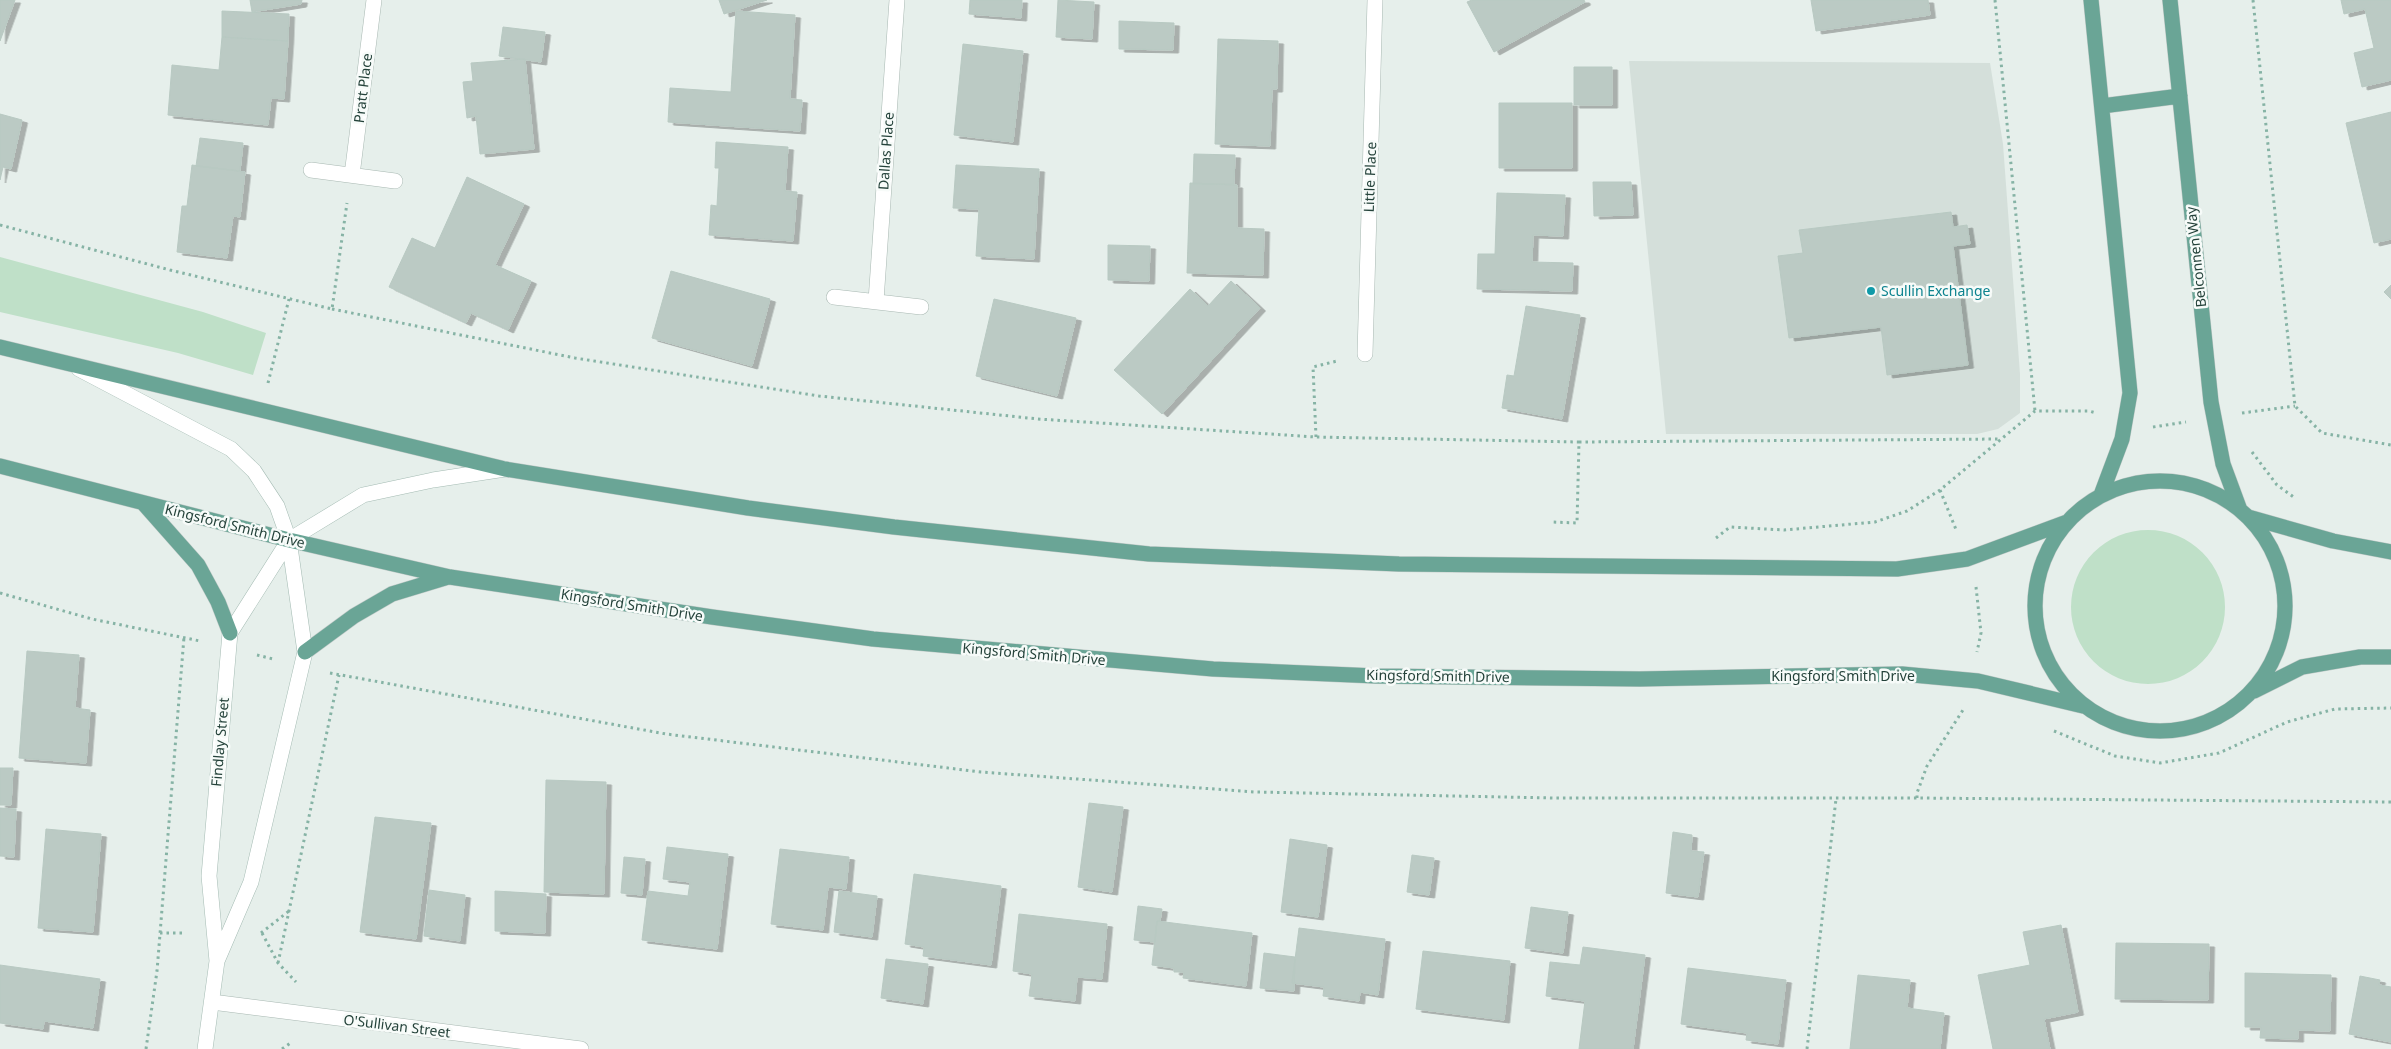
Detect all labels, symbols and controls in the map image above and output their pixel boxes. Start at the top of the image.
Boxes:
street label: Pratt Place [349,52,376,124]
street label: Dallas Place [873,111,898,191]
street label: Little Place [1359,141,1380,213]
street label: Belconnen Way [2181,205,2210,308]
place label: Scullin Exchange [1881,281,1991,300]
marker: Scullin Exchange [1865,285,1877,297]
street label: Kingsford Smith Drive [163,499,307,552]
street label: Kingsford Smith Drive [560,584,705,625]
street label: Kingsford Smith Drive [962,638,1107,669]
street label: Kingsford Smith Drive [1366,665,1510,686]
street label: Kingsford Smith Drive [1771,666,1915,685]
street label: Findlay Street [206,697,233,787]
street label: O'Sullivan Street [342,1010,452,1041]

